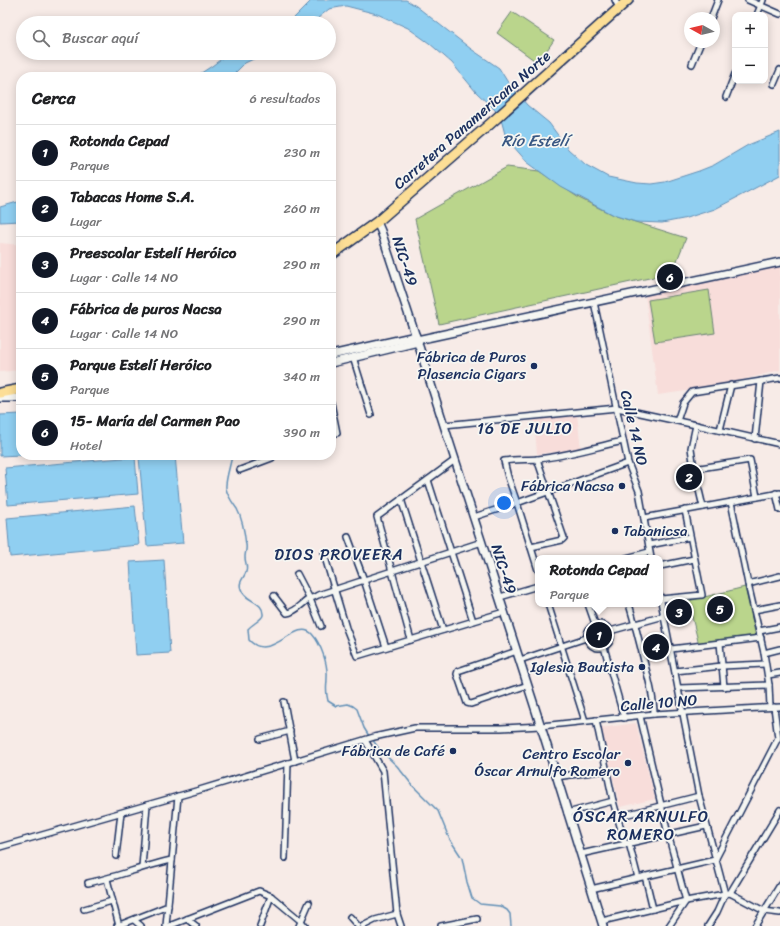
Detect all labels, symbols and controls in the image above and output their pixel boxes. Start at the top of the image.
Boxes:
north arrow [684,12,720,48]
map controls [732,12,768,84]
button: + [732,12,768,48]
search box [16,16,336,60]
text: Buscar aquí [62,25,139,51]
icon: search [30,27,52,49]
street label: Carretera Panamericana Norte [387,44,557,196]
button: − [732,48,768,84]
text: Cerca [32,83,75,113]
text: 6 resultados [250,87,320,110]
water label: Río Estelí [502,126,573,155]
text: Rotonda Cepad [70,128,169,154]
text: 1 [42,141,48,164]
text: 230 m [284,141,320,164]
text: Parque [70,154,109,177]
text: Tabacas Home S.A. [70,184,195,210]
text: 2 [41,197,49,220]
text: 260 m [284,197,320,220]
text: Lugar [70,210,101,233]
street label: NIC-49 [385,233,425,289]
text: Preescolar Estelí Heróico [70,240,236,266]
text: 3 [41,253,49,276]
text: 290 m [283,253,320,276]
pin: 6 [657,262,683,292]
text: Lugar · Calle 14 NO [70,266,178,289]
text: Fábrica de puros Nacsa [70,296,222,322]
text: 4 [41,309,49,332]
text: 290 m [283,309,320,332]
text: Lugar · Calle 14 NO [70,322,178,345]
place label: Fábrica de Puros Plasencia Cigars [417,344,527,387]
text: Parque Estelí Heróico [70,352,212,378]
marker: Fábrica de Puros Plasencia Cigars [529,361,539,371]
text: 5 [41,365,49,388]
text: 340 m [283,365,320,388]
text: Parque [70,378,109,401]
street label: Calle 14 NO [613,388,655,469]
text: 15- María del Carmen Pao [70,408,240,434]
district label: 16 DE JULIO [477,414,573,443]
text: 6 [41,421,49,444]
text: 390 m [283,421,320,444]
text: Hotel [70,434,102,457]
pin: 2 [676,462,702,492]
place label: Fábrica Nacsa [521,473,614,499]
marker: Fábrica Nacsa [617,481,627,491]
your location [494,493,514,513]
place label: Tabanicsa [623,518,688,544]
marker: Tabanicsa [610,526,620,536]
district label: DIOS PROVEERA [274,540,404,569]
street label: NIC-49 [484,541,524,597]
popup [535,555,663,607]
text: Rotonda Cepad [550,557,648,583]
text: Parque [550,583,589,606]
pin: 5 [707,594,733,624]
pin: 3 [666,597,692,627]
pin: 1 [586,620,612,650]
pin: 4 [643,632,669,662]
place label: Iglesia Bautista [530,654,634,680]
marker: Iglesia Bautista [637,662,647,672]
street label: Calle 10 NO [620,687,699,719]
place label: Fábrica de Café [342,738,445,764]
place label: Centro Escolar Óscar Arnulfo Romero [474,741,621,784]
marker: Fábrica de Café [448,746,458,756]
marker: Centro Escolar Óscar Arnulfo Romero [623,758,633,768]
district label: ÓSCAR ARNULFO ROMERO [573,802,709,849]

